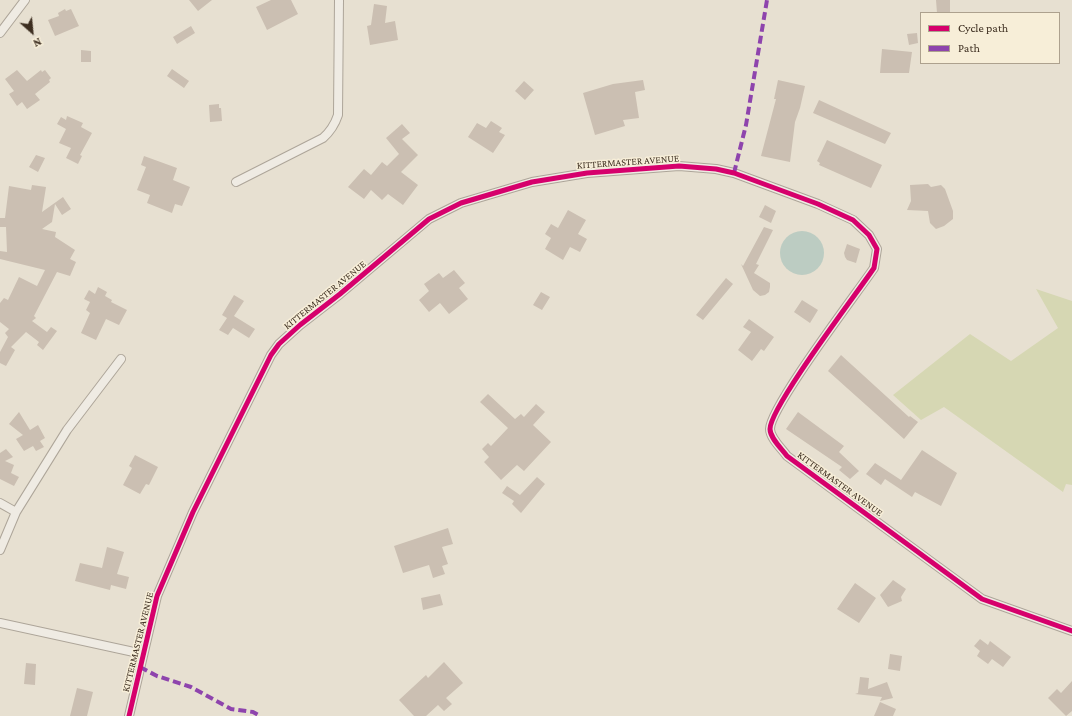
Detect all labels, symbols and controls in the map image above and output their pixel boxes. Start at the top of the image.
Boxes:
north arrow [12,12,52,52]
legend [920,12,1060,64]
text: Cycle path [958,21,1008,35]
text: N [31,36,44,50]
text: Path [958,41,980,55]
street label: KITTERMASTER AVENUE [576,152,680,172]
street label: KITTERMASTER AVENUE [281,258,369,332]
street label: KITTERMASTER AVENUE [795,449,885,519]
street label: KITTERMASTER AVENUE [120,591,156,693]

